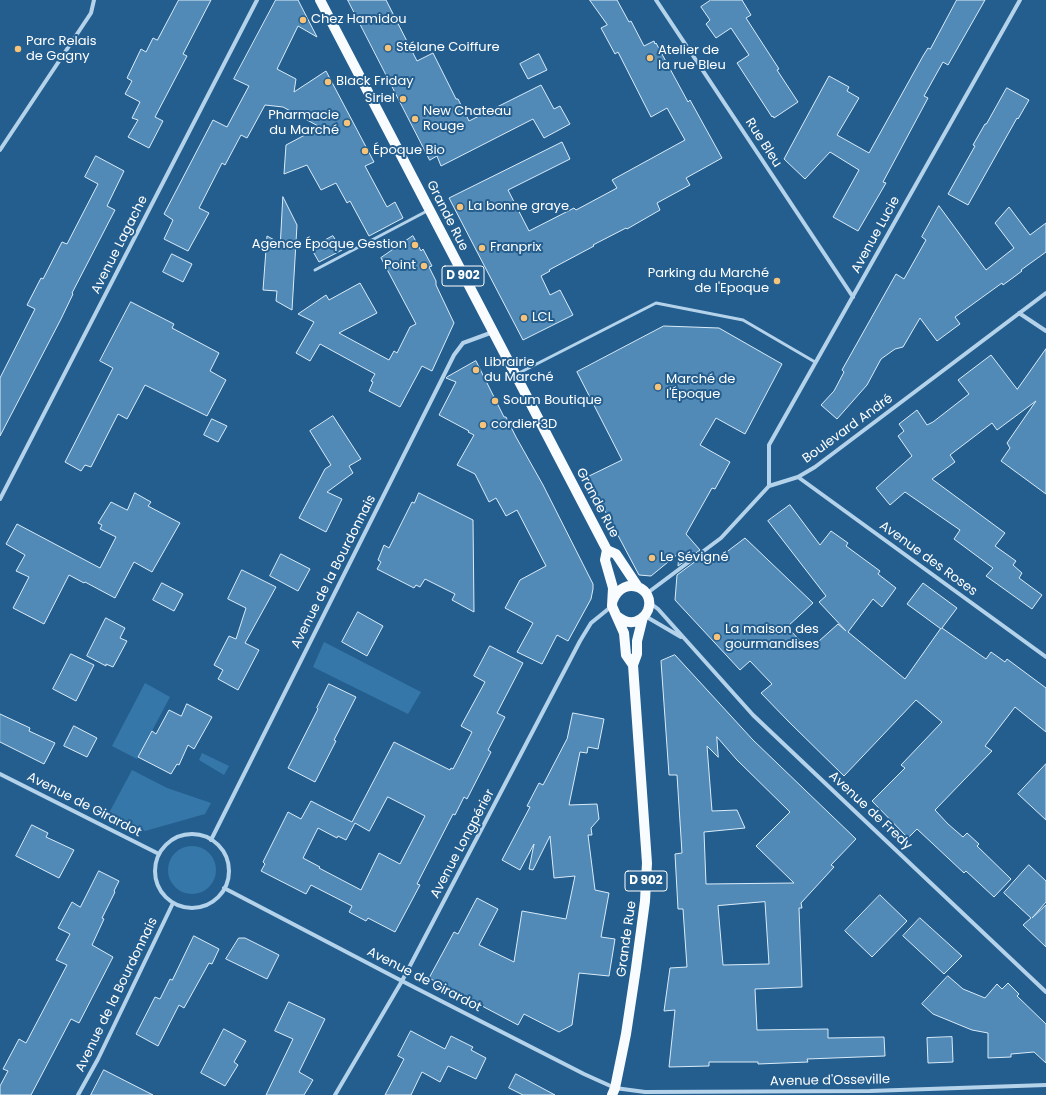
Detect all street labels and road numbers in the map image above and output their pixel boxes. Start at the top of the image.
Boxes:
street label: Rue Bleu [741,116,785,170]
street label: Grande Rue [423,178,471,254]
street label: Avenue Lagache [88,193,152,297]
street label: Avenue Lucie [848,194,904,276]
road number: D 902 [442,266,484,286]
street label: Boulevard André [800,391,896,467]
street label: Grande Rue [572,465,622,541]
street label: Avenue de la Bourdonnais [288,493,380,651]
street label: Avenue des Roses [876,518,980,600]
street label: Avenue de Fredy [825,768,915,854]
street label: Avenue de Girardot [24,769,144,841]
street label: Avenue Longpérier [428,787,498,901]
road number: D 902 [625,871,667,891]
street label: Grande Rue [614,900,640,978]
street label: Avenue de la Bourdonnais [73,915,161,1075]
street label: Avenue de Girardot [364,944,484,1016]
street label: Avenue d'Osseville [770,1072,890,1090]

